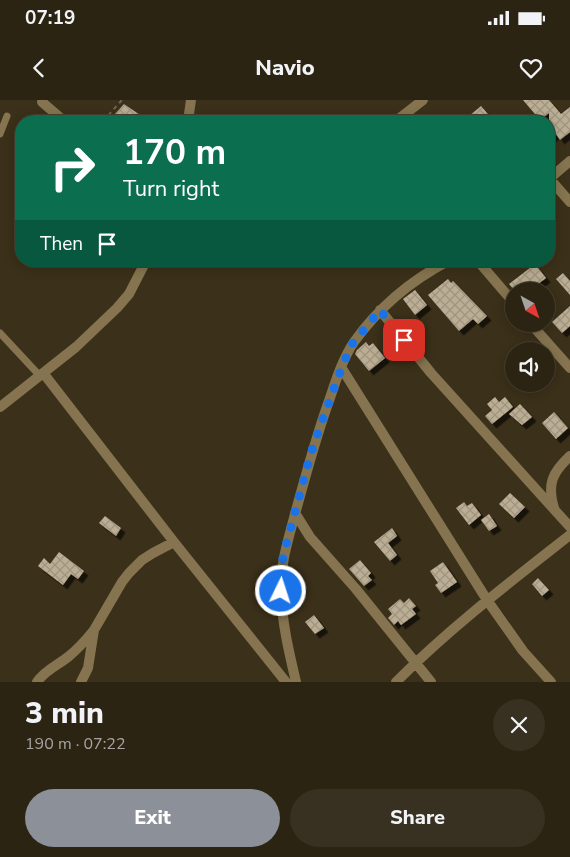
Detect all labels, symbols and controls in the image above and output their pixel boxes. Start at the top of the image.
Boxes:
text: 07:19 [25,5,75,31]
text: Navio [255,53,315,83]
icon: back [25,54,53,82]
icon: heart [517,54,545,82]
text: 170 m [123,129,226,176]
icon: right [40,135,105,200]
text: Turn right [123,174,219,204]
icon: arrive [93,230,121,258]
text: Then [40,231,83,257]
north arrow [505,282,555,332]
map controls [505,282,555,392]
pin [383,319,425,361]
icon: arrive [390,326,418,354]
button: sound [505,342,555,392]
position arrow [254,564,306,616]
text: 3 min [25,693,104,734]
button: close [493,699,545,751]
text: 190 m · 07:22 [25,733,126,755]
button: Exit [25,789,280,847]
button: Share [290,789,545,847]

